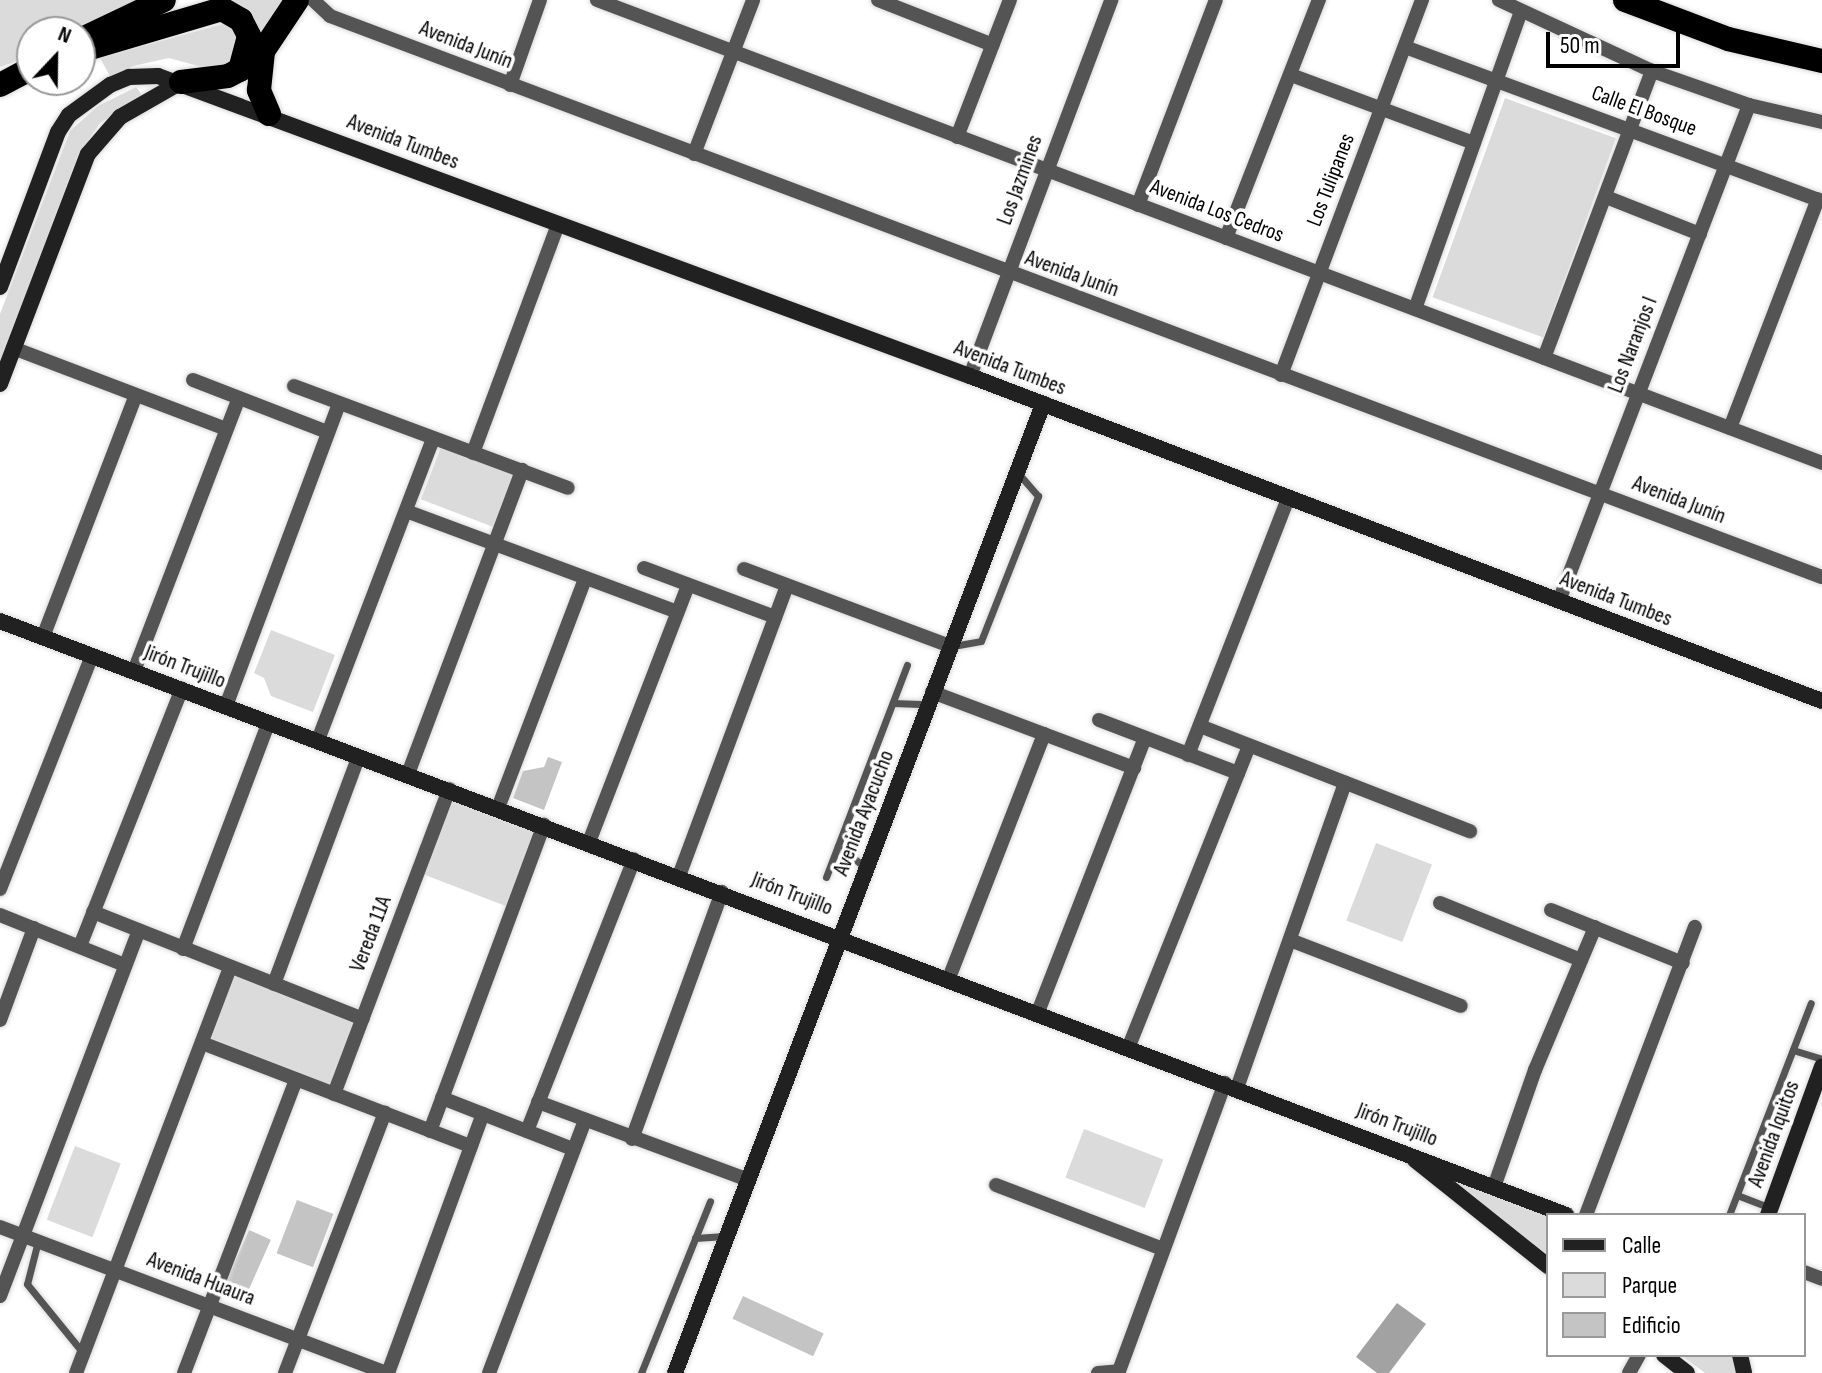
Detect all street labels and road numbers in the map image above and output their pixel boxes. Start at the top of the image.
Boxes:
street label: Avenida Junín [416,15,516,75]
street label: Calle El Bosque [1588,80,1700,142]
street label: Avenida Tumbes [343,109,463,175]
street label: Los Tulipanes [1301,130,1361,230]
street label: Los Jazmines [992,131,1048,229]
street label: Avenida Los Cedros [1147,173,1287,249]
street label: Avenida Junín [1022,245,1122,303]
street label: Los Naranjos I [1603,293,1663,397]
street label: Avenida Tumbes [950,335,1070,401]
street label: Avenida Junín [1629,470,1729,530]
street label: Avenida Tumbes [1556,566,1676,632]
street label: Jirón Trujillo [141,639,229,695]
street label: Avenida Ayacucho [828,747,900,879]
street label: Jirón Trujillo [748,866,836,922]
street label: Vereda 11A [344,892,398,976]
street label: Avenida Iquitos [1743,1077,1805,1191]
street label: Jirón Trujillo [1353,1097,1441,1153]
street label: Avenida Huaura [143,1246,259,1312]

